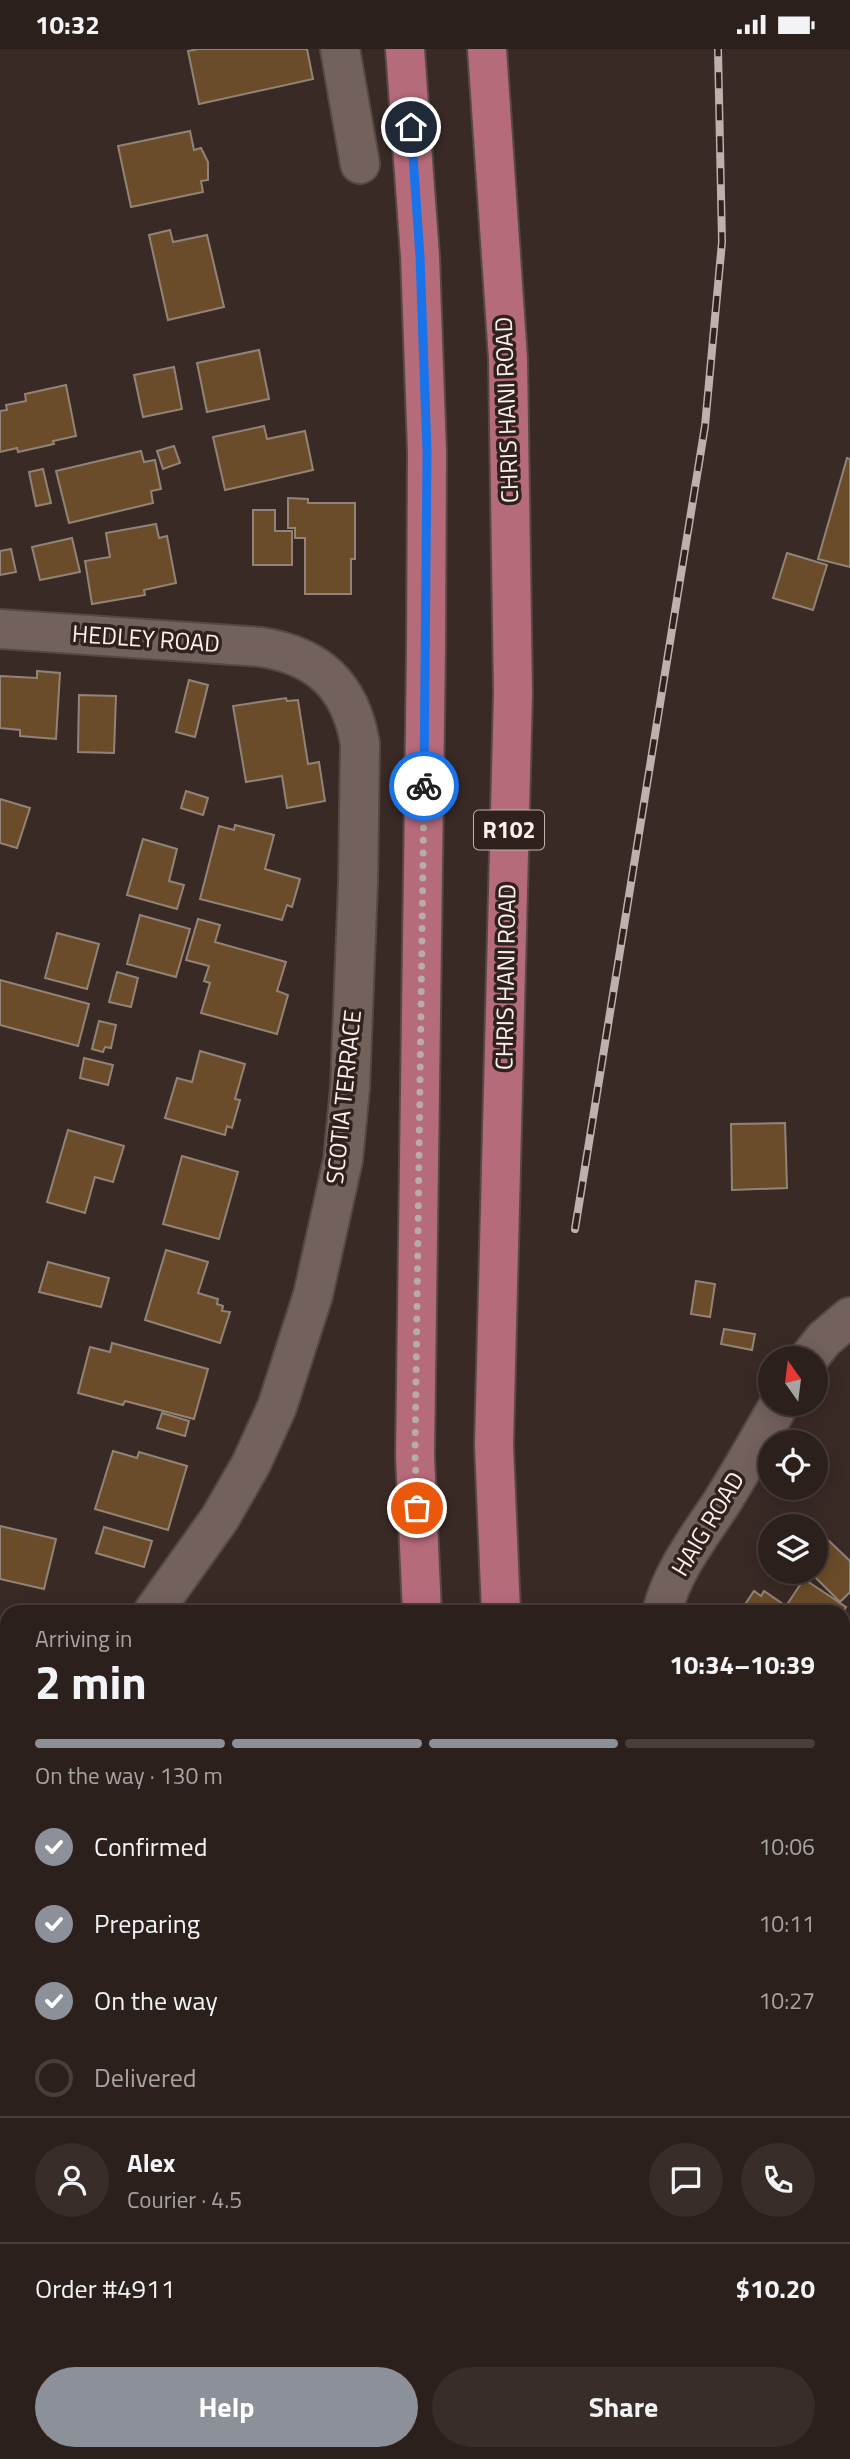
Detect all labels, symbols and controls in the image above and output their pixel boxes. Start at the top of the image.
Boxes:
text: 10:32 [35,5,100,44]
pin [381,97,441,157]
icon: home [392,108,430,146]
street label: CHRIS HANI ROAD [485,316,527,504]
street label: HEDLEY ROAD [71,615,221,661]
courier [389,751,459,821]
icon: bike [405,767,443,805]
road number: R102 [474,811,544,849]
street label: CHRIS HANI ROAD [485,884,525,1070]
street label: SCOTIA TERRACE [316,1008,370,1186]
north arrow [758,1346,828,1416]
map controls [758,1346,828,1584]
button: locate [758,1430,828,1500]
street label: HAIG ROAD [662,1464,753,1583]
pin [387,1478,447,1538]
icon: bag [398,1489,436,1527]
button: layers [758,1514,828,1584]
text: Arriving in [35,1621,132,1656]
text: 10:34–10:39 [669,1645,815,1684]
text: 2 min [35,1647,147,1717]
text: On the way · 130 m [35,1758,223,1793]
text: Confirmed [94,1827,208,1866]
icon: check [35,1828,73,1866]
text: 10:06 [758,1829,815,1864]
text: Preparing [94,1904,200,1943]
icon: check [35,1905,73,1943]
text: 10:11 [758,1906,815,1941]
text: On the way [94,1981,218,2020]
icon: check [35,1982,73,2020]
text: 10:27 [758,1983,815,2018]
text: Delivered [94,2058,197,2097]
button: person [35,2143,109,2217]
text: Alex [127,2143,175,2182]
button: chat [649,2143,723,2217]
button: phone [741,2143,815,2217]
text: Courier · 4.5 [127,2182,242,2217]
text: Order #4911 [35,2269,175,2308]
text: $10.20 [736,2269,815,2308]
button: Help [35,2367,418,2447]
button: Share [432,2367,815,2447]

